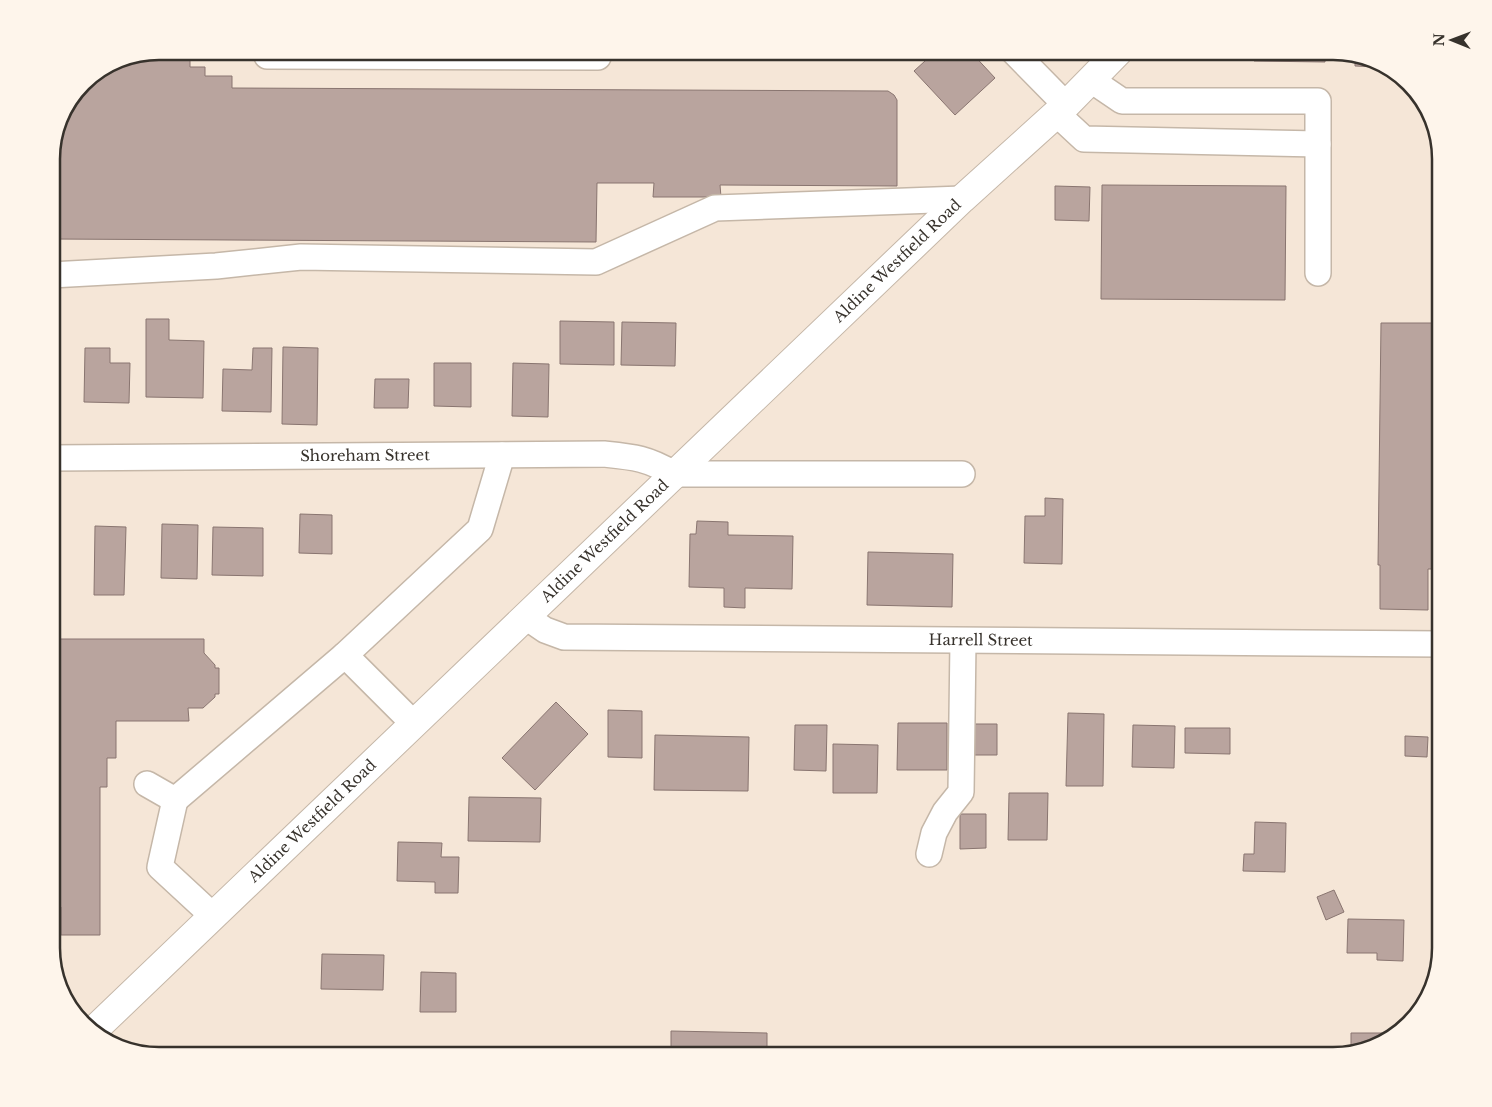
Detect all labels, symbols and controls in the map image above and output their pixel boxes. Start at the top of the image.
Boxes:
north arrow [1427,15,1477,65]
text: N [1430,33,1448,47]
street label: Aldine Westfield Road [828,195,965,327]
street label: Shoreham Street [300,445,430,465]
street label: Aldine Westfield Road [536,475,672,607]
street label: Harrell Street [929,630,1033,650]
street label: Aldine Westfield Road [243,755,380,887]

